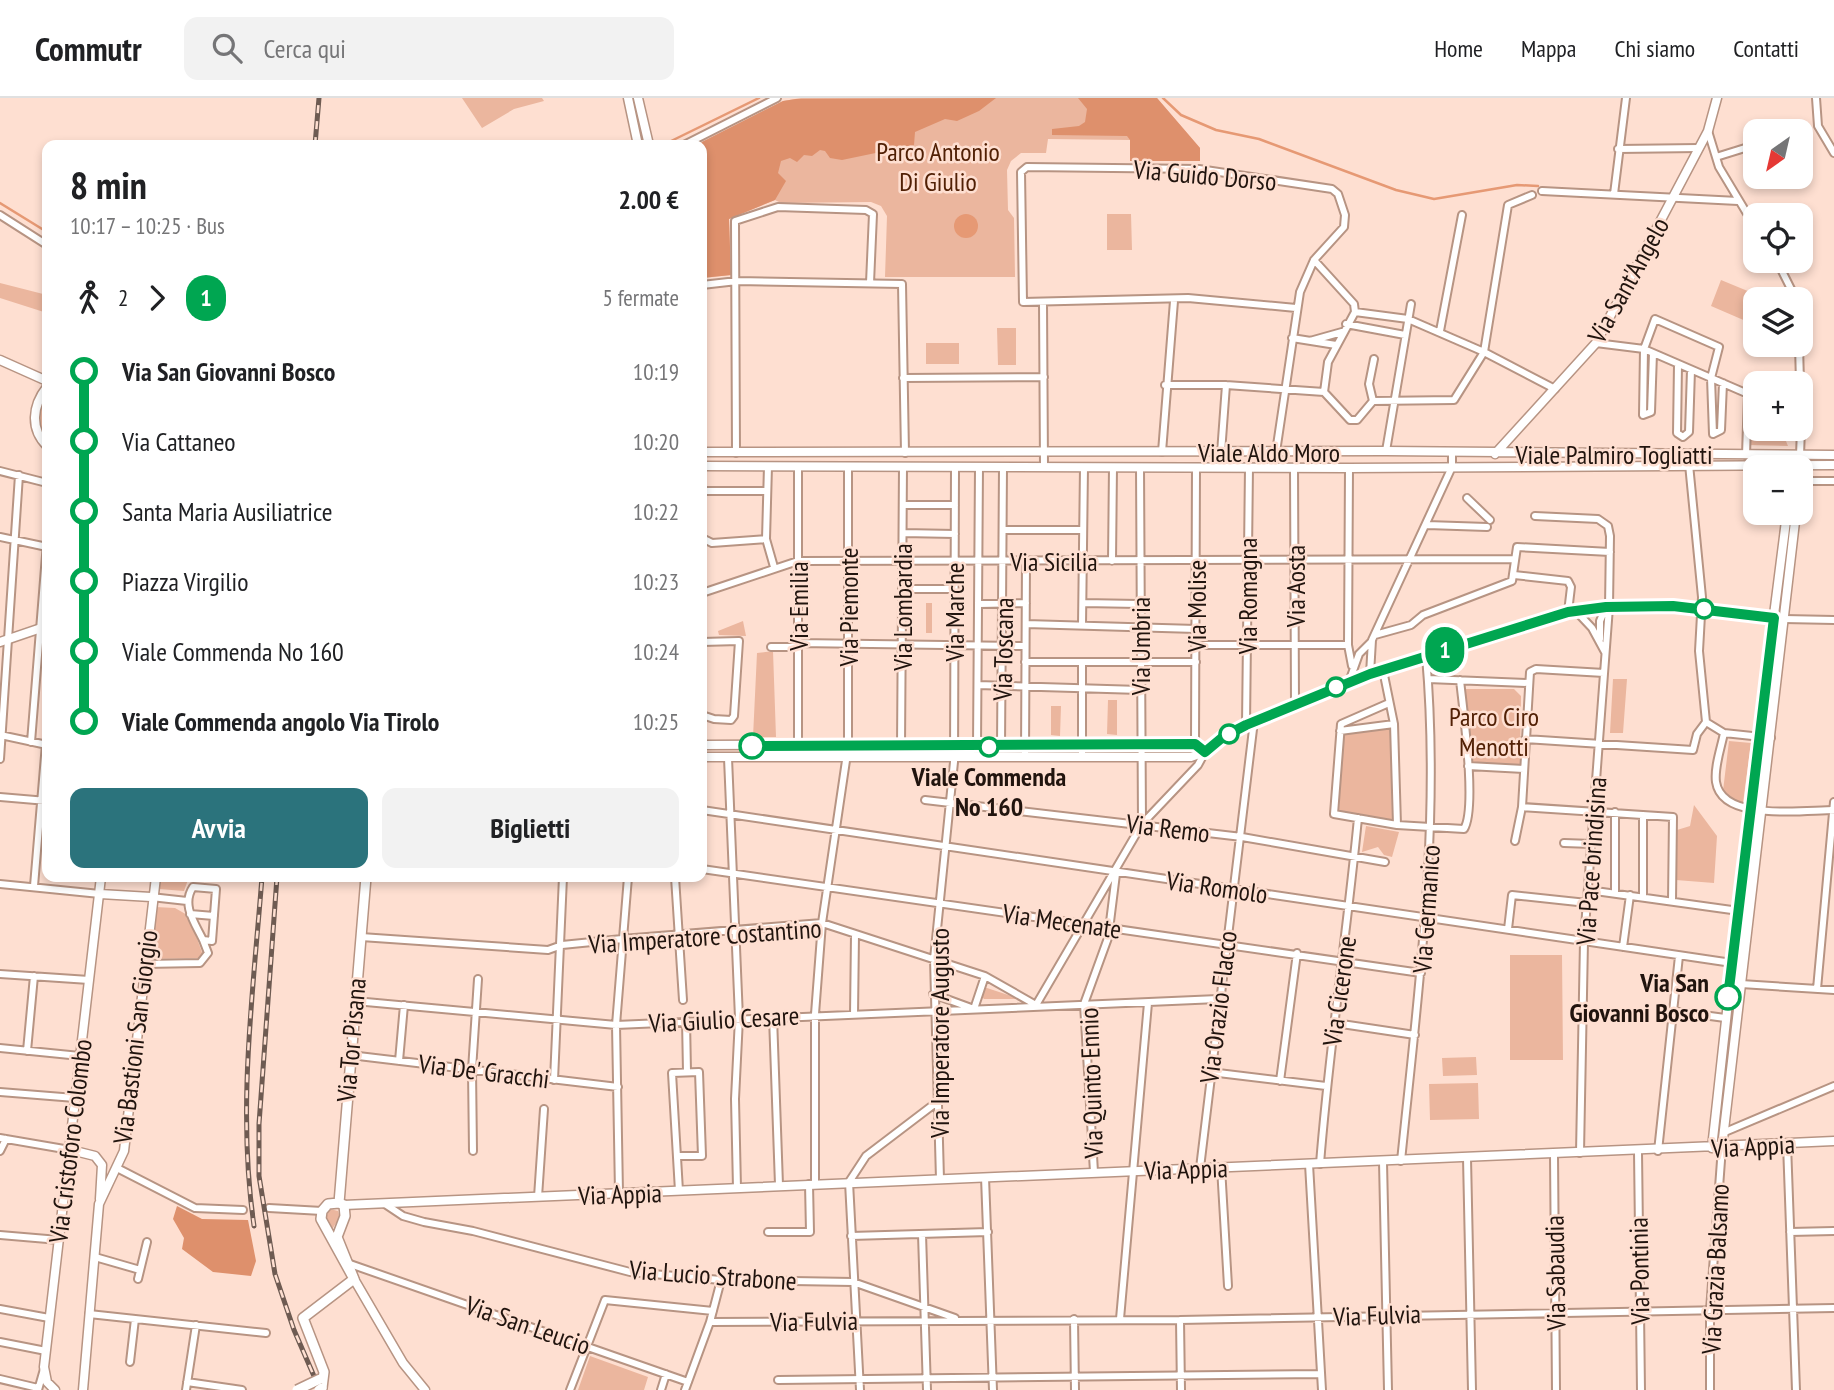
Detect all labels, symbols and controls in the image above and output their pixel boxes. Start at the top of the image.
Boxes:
search box [184,17,674,80]
text: Commutr [35,27,142,70]
icon: search [208,29,246,67]
text: Cerca qui [264,32,346,65]
text: Home [1434,33,1483,64]
text: Mappa [1521,33,1576,64]
text: Chi siamo [1614,33,1695,64]
text: Contatti [1733,33,1799,64]
north arrow [1743,119,1813,189]
map controls [1743,119,1813,525]
park label: Parco Antonio Di Giulio [876,135,1000,198]
street label: Via Guido Dorso [1131,152,1278,198]
text: 8 min [70,160,147,209]
text: 2.00 € [618,183,679,216]
button: locate [1743,203,1813,273]
text: 10:17 – 10:25 · Bus [70,211,225,240]
street label: Via Sant'Angelo [1579,211,1676,350]
icon: walk [70,279,108,317]
icon: forward [138,279,176,317]
text: 1 [200,282,212,313]
text: 2 [118,283,128,312]
text: 5 fermate [602,283,679,312]
button: layers [1743,287,1813,357]
text: Via San Giovanni Bosco [122,355,335,388]
text: 10:19 [633,357,679,386]
button: + [1743,371,1813,441]
text: Via Cattaneo [122,425,235,458]
text: 10:20 [633,427,679,456]
street label: Viale Aldo Moro [1197,436,1340,469]
street label: Viale Palmiro Togliatti [1514,438,1713,471]
button: − [1743,455,1813,525]
text: Santa Maria Ausiliatrice [122,495,333,528]
text: 10:22 [633,497,679,526]
street label: Via Romagna [1231,538,1264,655]
street label: Via Lombardia [886,543,919,672]
street label: Via Sicilia [1009,545,1098,578]
street label: Via Aosta [1279,545,1312,628]
street label: Via Piemonte [832,548,865,667]
street label: Via Molise [1180,560,1213,653]
street label: Via Emilia [782,561,815,652]
street label: Via Marche [938,562,971,663]
text: Piazza Virgilio [122,565,248,598]
text: 10:23 [633,567,679,596]
street label: Via Toscana [986,597,1020,702]
street label: Via Umbria [1124,597,1157,696]
unlabelled marker [1694,599,1714,619]
line badge: 1 [1422,627,1468,673]
text: 1 [1439,634,1451,665]
text: Viale Commenda No 160 [122,635,344,668]
text: 10:24 [633,637,679,666]
unlabelled marker [1326,677,1346,697]
park label: Parco Ciro Menotti [1449,700,1539,763]
text: Viale Commenda angolo Via Tirolo [122,705,439,738]
text: 10:25 [633,707,679,736]
unlabelled marker [1219,724,1239,744]
unlabelled marker [739,733,765,759]
marker: Viale Commenda No 160 [979,737,999,757]
place label: Viale Commenda No 160 [911,760,1066,823]
street label: Via Pace brindisina [1569,776,1613,947]
button: Avvia [70,788,368,868]
button: Biglietti [382,788,679,868]
street label: Via Remo [1123,806,1212,849]
street label: Via Germanico [1405,844,1447,975]
street label: Via Romolo [1163,863,1270,910]
street label: Via Mecenate [999,896,1124,946]
street label: Via Imperatore Costantino [586,911,823,961]
street label: Via Bastioni San Giorgio [105,928,164,1147]
street label: Via Imperatore Augusto [923,928,956,1139]
street label: Via Orazio Flacco [1192,929,1244,1086]
street label: Via Cicerone [1315,934,1363,1049]
place label: Via San Giovanni Bosco [1569,966,1709,1029]
street label: Via Tor Pisana [329,977,373,1104]
marker: Via San Giovanni Bosco [1715,984,1741,1010]
street label: Via Giulio Cesare [647,999,800,1039]
street label: Via Quinto Ennio [1072,1007,1110,1160]
street label: Via Cristoforo Colombo [41,1037,99,1246]
street label: Via De' Gracchi [416,1046,551,1095]
street label: Via Appia [1709,1127,1796,1165]
street label: Via Appia [1143,1151,1228,1187]
street label: Via Appia [577,1176,662,1212]
street label: Via Grazia Balsamo [1694,1183,1736,1356]
street label: Via Sabaudia [1537,1215,1573,1332]
street label: Via Pontinia [1622,1217,1656,1326]
street label: Via Lucio Strabone [627,1253,798,1297]
street label: Via San Leucio [460,1288,595,1362]
street label: Via Fulvia [1332,1297,1421,1333]
street label: Via Fulvia [769,1304,858,1338]

